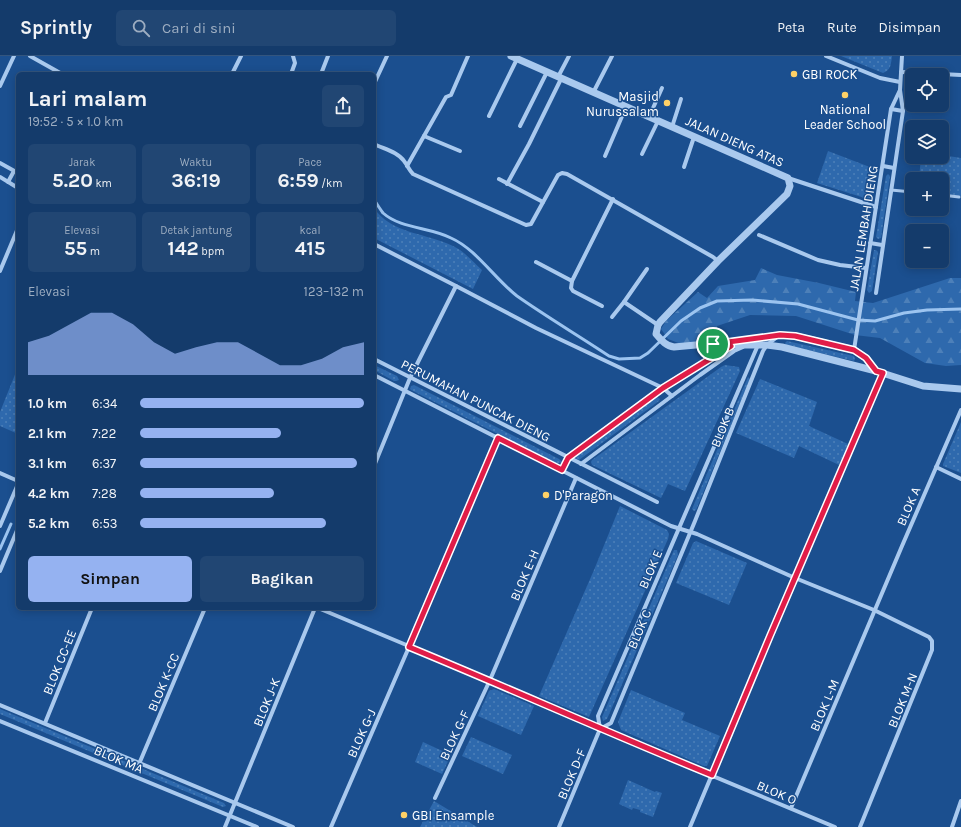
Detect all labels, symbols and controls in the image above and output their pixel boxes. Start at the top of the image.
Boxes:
search box [116,10,396,46]
text: Sprintly [20,17,92,39]
icon: search [130,17,152,39]
text: Cari di sini [162,19,236,37]
text: Peta [777,19,805,36]
text: Rute [827,19,857,36]
text: Disimpan [879,19,941,36]
place label: GBI ROCK [802,67,858,82]
map controls [905,68,949,268]
button: locate [905,68,949,112]
marker: GBI ROCK [789,69,799,79]
button: share [322,85,364,127]
text: Lari malam [28,86,147,112]
place label: Masjid Nurussalam [586,89,659,119]
marker: National Leader School [840,90,850,100]
marker: Masjid Nurussalam [662,98,672,108]
place label: National Leader School [804,102,886,132]
street label: JALAN DIENG ATAS [683,113,786,170]
text: 19:52 · 5 × 1.0 km [28,114,123,129]
button: layers [905,120,949,164]
text: Jarak [69,156,95,169]
text: Waktu [180,156,212,169]
text: Pace [298,156,322,169]
street label: JALAN LEMBAH DIENG [846,164,881,292]
text: 5.20 [52,169,93,192]
text: 36:19 [171,169,221,192]
text: 6:59 [277,169,319,192]
button: + [905,172,949,216]
text: km [93,177,112,190]
text: /km [319,177,343,190]
text: Elevasi [64,224,100,237]
text: Detak jantung [160,224,232,237]
text: kcal [299,224,321,237]
button: − [905,224,949,268]
text: 55 [64,237,87,260]
text: 142 [168,237,199,260]
text: 415 [295,237,325,260]
text: m [87,245,100,258]
text: bpm [199,245,225,258]
text: Elevasi [28,284,70,299]
text: 123–132 m [304,284,364,299]
pin [696,327,730,361]
icon: arrive [702,333,724,355]
street label: PERUMAHAN PUNCAK DIENG [399,356,553,445]
text: 1.0 km [28,396,67,411]
text: 6:34 [92,396,117,411]
street label: BLOK B [708,405,737,449]
text: 2.1 km [28,426,67,441]
text: 7:22 [92,426,116,441]
text: 3.1 km [28,456,67,471]
text: 6:37 [92,456,116,471]
street label: BLOK A [894,484,924,528]
text: 4.2 km [28,486,70,501]
text: 7:28 [92,486,117,501]
place label: D'Paragon [554,488,613,503]
marker: D'Paragon [541,490,551,500]
text: 5.2 km [28,516,70,531]
text: 6:53 [92,516,117,531]
street label: BLOK E-H [507,547,542,603]
street label: BLOK E [636,547,665,591]
button: Simpan [28,556,192,602]
button: Bagikan [200,556,364,602]
street label: BLOK C [624,607,654,651]
street label: BLOK CC-EE [40,628,79,697]
street label: BLOK K-CC [144,651,182,714]
street label: BLOK M-N [885,671,920,730]
street label: BLOK J-K [250,676,283,729]
street label: BLOK L-M [807,677,842,734]
street label: BLOK G-J [344,707,379,760]
street label: BLOK G-F [436,708,473,763]
street label: BLOK MA [92,742,146,777]
street label: BLOK D-F [554,746,589,802]
street label: BLOK O [755,777,799,808]
place label: GBI Ensample [412,808,495,823]
marker: GBI Ensample [399,810,409,820]

